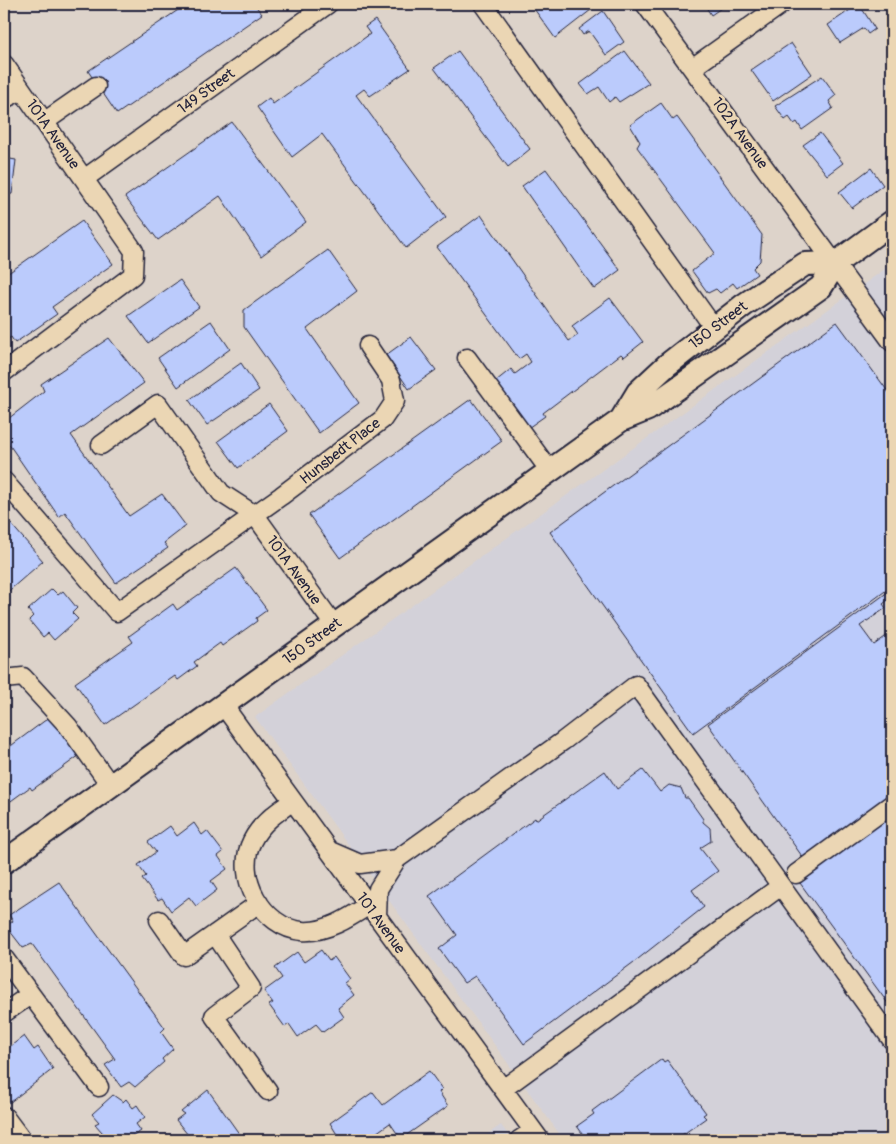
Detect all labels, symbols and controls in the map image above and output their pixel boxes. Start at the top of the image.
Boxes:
street label: 149 Street [174,64,239,119]
street label: 102A Avenue [707,94,772,173]
street label: 101A Avenue [22,96,84,173]
street label: 150 Street [685,297,752,354]
street label: Hunsbedt Place [296,414,385,489]
street label: 101A Avenue [262,532,325,609]
street label: 150 Street [279,613,346,669]
street label: 101 Avenue [352,889,410,958]

